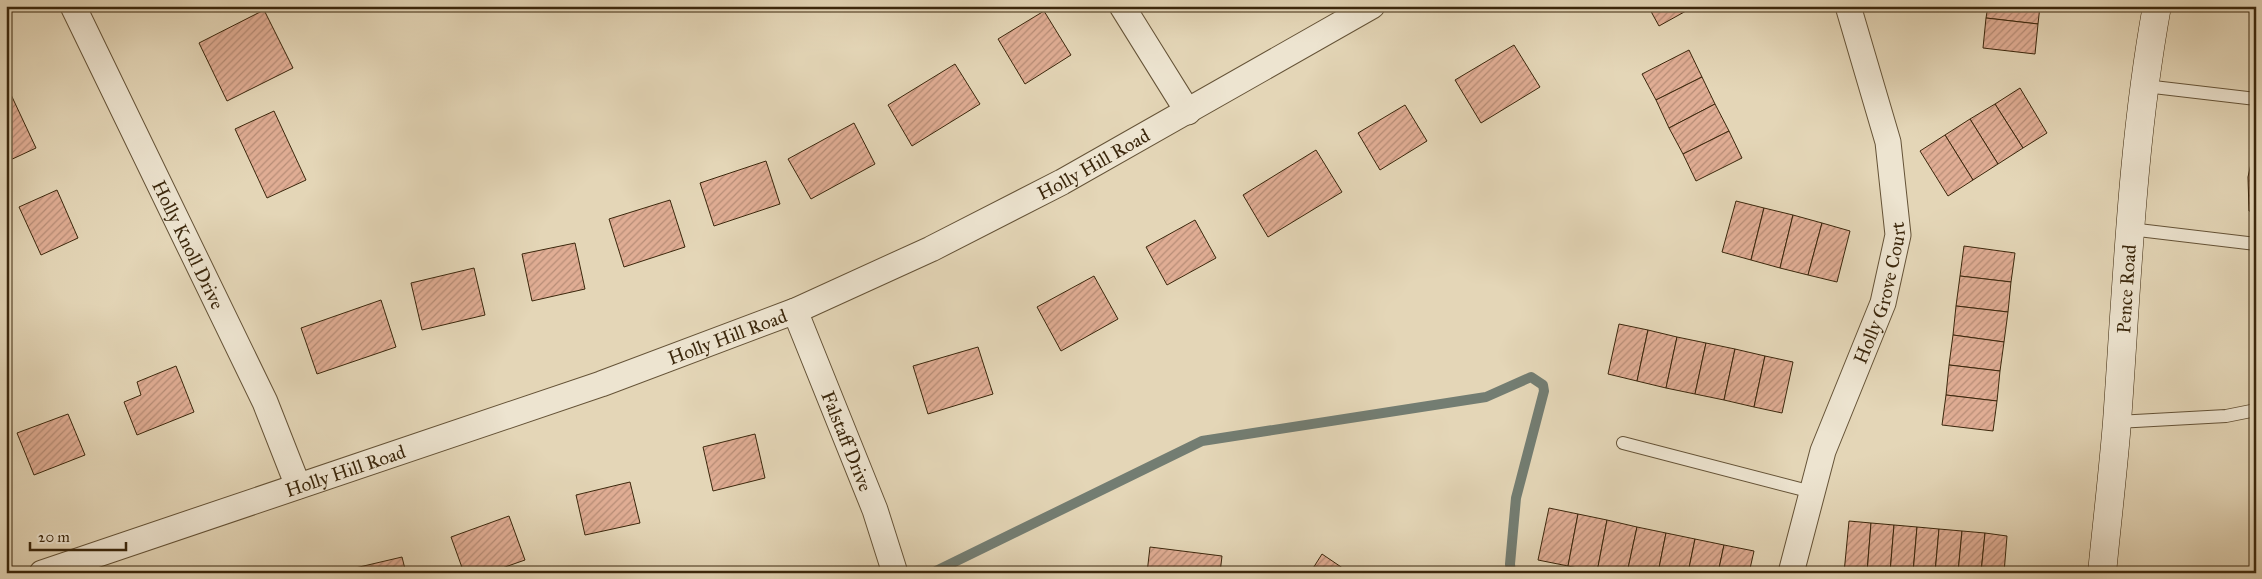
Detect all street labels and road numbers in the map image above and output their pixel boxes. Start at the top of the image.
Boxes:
street label: Holly Hill Road [1033,123,1154,205]
street label: Holly Knoll Drive [147,176,229,313]
street label: Holly Grove Court [1849,221,1910,367]
street label: Pence Road [2112,243,2141,334]
street label: Holly Hill Road [665,304,791,370]
street label: Falstaff Drive [816,387,877,495]
street label: Holly Hill Road [282,440,409,502]

